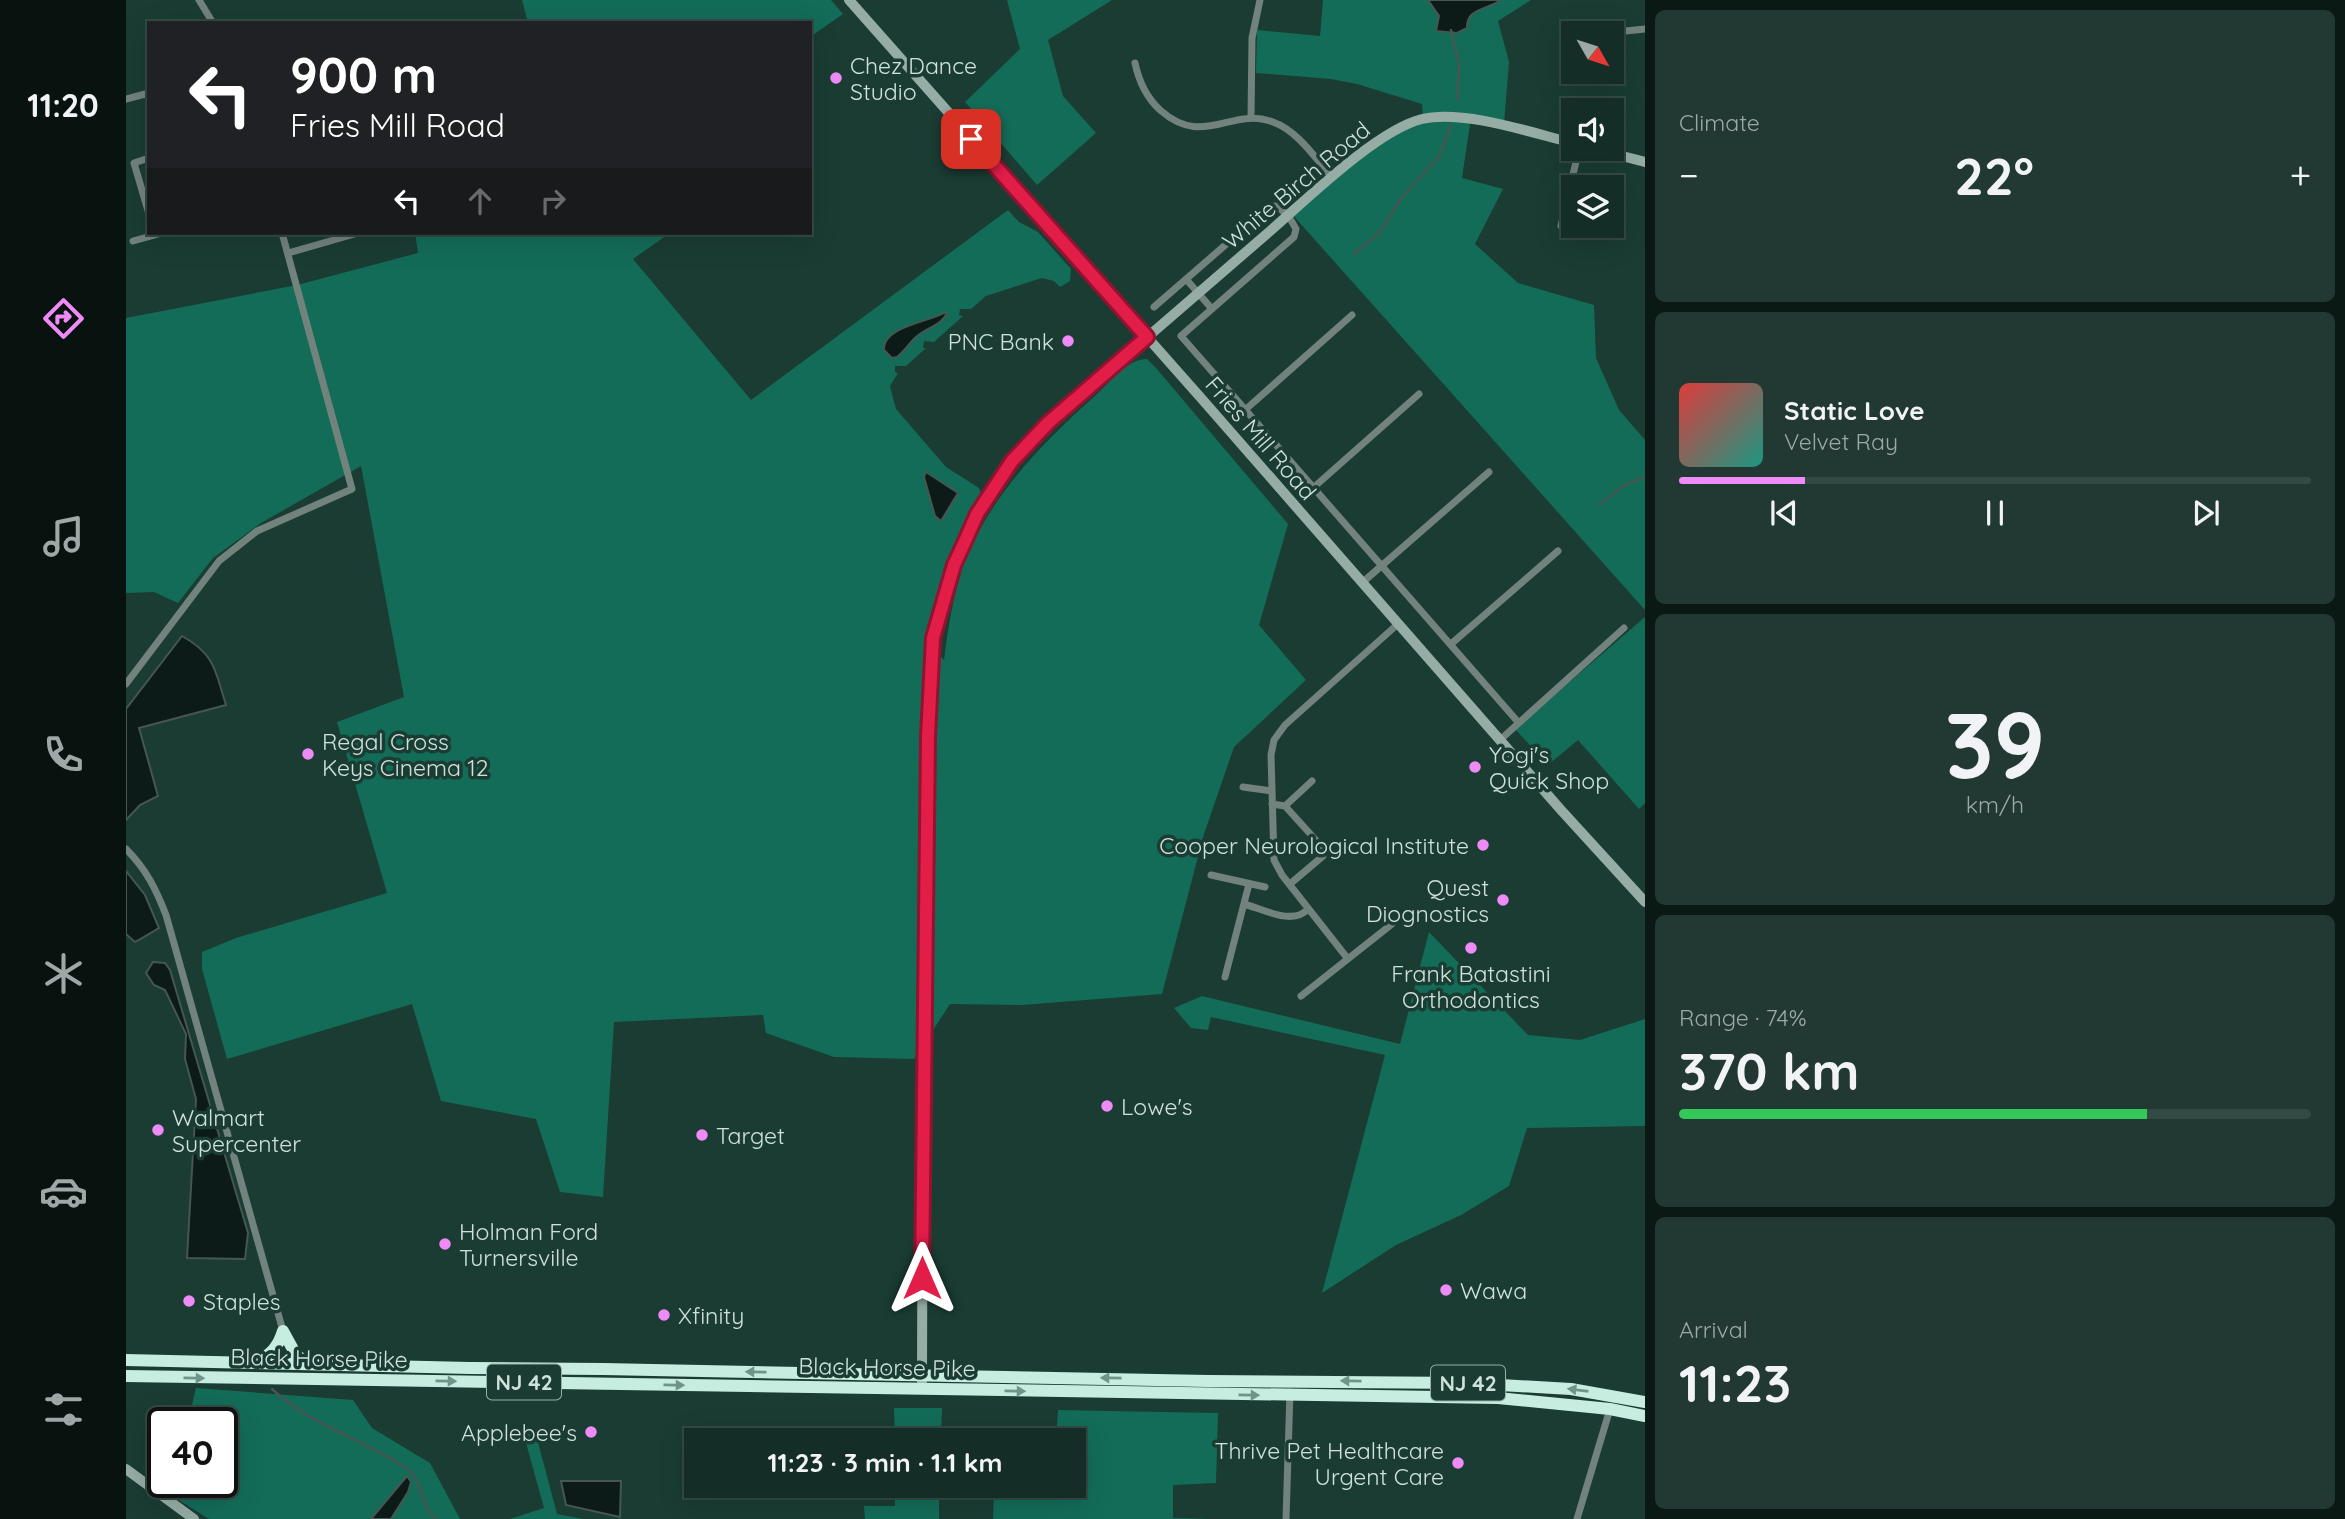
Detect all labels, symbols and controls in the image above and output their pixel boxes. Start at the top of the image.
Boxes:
north arrow [1561,21,1624,84]
map controls [1561,21,1624,238]
text: 900 m [290,44,437,105]
icon: left [175,49,266,140]
place label: Chez Dance Studio [850,51,977,106]
marker: Chez Dance Studio [828,70,844,86]
text: 11:20 [27,85,99,125]
button: sound [1561,98,1624,161]
text: Fries Mill Road [290,105,505,145]
text: Climate [1679,108,1760,137]
pin [941,109,1001,169]
street label: White Birch Road [1216,115,1376,255]
icon: arrive [952,120,990,158]
text: 22° [1954,143,2034,208]
text: − [1679,151,1699,199]
text: + [2290,151,2311,199]
button: layers [1561,175,1624,238]
icon: left [388,182,426,220]
icon: ahead [461,182,499,220]
icon: right [534,182,572,220]
icon: directions [39,294,88,343]
place label: PNC Bank [948,327,1054,356]
marker: PNC Bank [1060,333,1076,349]
street label: Fries Mill Road [1199,370,1323,506]
text: Static Love [1784,394,1925,427]
text: Velvet Ray [1784,427,1898,456]
icon: previous [1765,494,1803,532]
icon: pause [1976,494,2014,532]
icon: next [2187,494,2225,532]
icon: music [39,512,88,561]
text: 39 [1945,687,2045,801]
place label: Regal Cross Keys Cinema 12 [322,727,489,782]
icon: phone [39,730,88,779]
place label: Yogi's Quick Shop [1489,740,1609,795]
marker: Regal Cross Keys Cinema 12 [300,746,316,762]
marker: Yogi's Quick Shop [1467,759,1483,775]
text: km/h [1966,790,2024,819]
place label: Cooper Neurological Institute [1159,831,1469,860]
marker: Cooper Neurological Institute [1475,837,1491,853]
place label: Quest Diognostics [1366,873,1489,928]
marker: Quest Diognostics [1495,892,1511,908]
marker: Frank Batastini Orthodontics [1463,940,1479,956]
icon: climate [39,949,88,998]
place label: Frank Batastini Orthodontics [1391,959,1551,1014]
text: Range · 74% [1679,1003,1807,1032]
text: 370 km [1679,1038,1860,1103]
place label: Lowe's [1121,1092,1193,1121]
marker: Lowe's [1099,1098,1115,1114]
place label: Walmart Supercenter [172,1103,301,1158]
place label: Target [716,1121,785,1150]
marker: Walmart Supercenter [150,1122,166,1138]
marker: Target [694,1127,710,1143]
icon: car [39,1167,88,1216]
place label: Holman Ford Turnersville [459,1217,598,1272]
marker: Holman Ford Turnersville [437,1236,453,1252]
position arrow [885,1241,959,1315]
place label: Wawa [1460,1276,1527,1305]
marker: Wawa [1438,1282,1454,1298]
place label: Staples [203,1287,280,1316]
marker: Staples [181,1293,197,1309]
place label: Xfinity [678,1301,744,1330]
marker: Xfinity [656,1307,672,1323]
text: Arrival [1679,1315,1748,1344]
street label: Black Horse Pike [230,1342,408,1374]
text: 11:23 [1679,1350,1791,1415]
street label: Black Horse Pike [798,1351,976,1383]
road number: NJ 42 [487,1364,561,1400]
one-way arrow [745,1366,767,1378]
road number: NJ 42 [1431,1366,1505,1400]
one-way arrow [183,1372,205,1384]
one-way arrow [1100,1373,1122,1384]
one-way arrow [435,1375,457,1387]
one-way arrow [1339,1376,1361,1387]
one-way arrow [663,1379,685,1390]
icon: filters [39,1385,88,1434]
one-way arrow [1004,1385,1026,1397]
one-way arrow [1567,1385,1589,1396]
one-way arrow [1238,1389,1260,1401]
speed limit sign: 40 [147,1407,238,1498]
place label: Applebee's [461,1418,577,1447]
marker: Applebee's [583,1424,599,1440]
place label: Thrive Pet Healthcare Urgent Care [1215,1436,1444,1491]
text: 11:23 · 3 min · 1.1 km [767,1446,1003,1479]
marker: Thrive Pet Healthcare Urgent Care [1450,1455,1466,1471]

